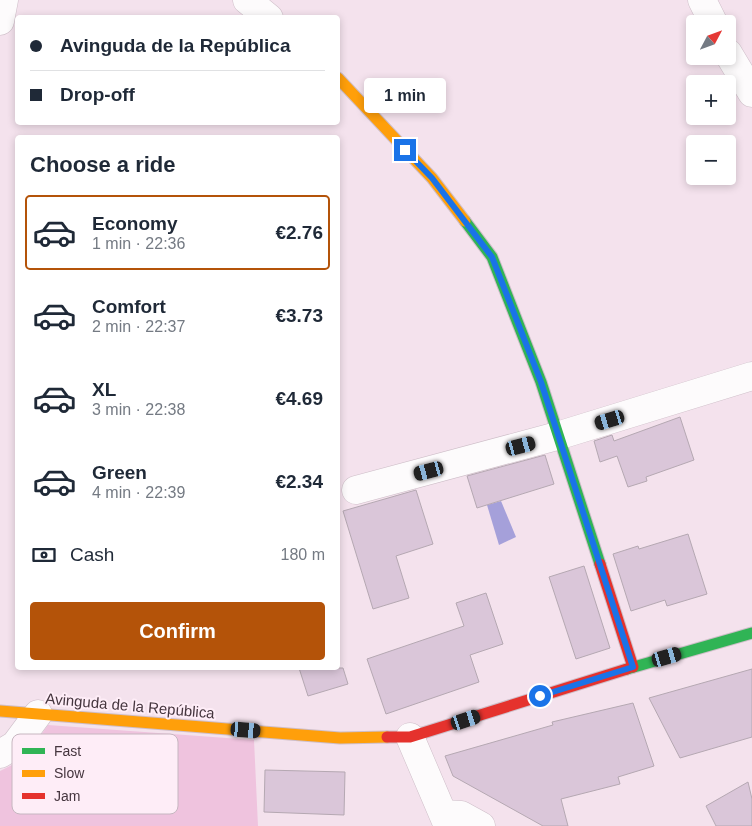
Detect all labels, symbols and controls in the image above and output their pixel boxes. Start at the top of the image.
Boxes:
north arrow [686,15,736,65]
map controls [686,15,736,185]
text: Avinguda de la República [60,35,291,56]
button: + [686,75,736,125]
callout: 1 min [364,78,446,112]
text: Drop-off [60,84,135,105]
text: 1 min [384,87,426,104]
button: − [686,135,736,185]
route end [394,139,416,161]
text: Choose a ride [30,152,175,177]
icon: car [32,210,77,255]
text: Economy [92,213,178,234]
text: €2.76 [275,222,323,243]
text: 1 min · 22:36 [92,235,185,252]
icon: car [32,293,77,338]
text: Comfort [92,296,166,317]
text: €3.73 [275,305,323,326]
text: 2 min · 22:37 [92,318,185,335]
icon: car [32,376,77,421]
text: XL [92,379,116,400]
text: €4.69 [275,388,323,409]
text: 3 min · 22:38 [92,401,185,418]
car [593,408,626,432]
car [504,435,537,457]
icon: car [32,459,77,504]
car [412,460,445,482]
text: Green [92,462,147,483]
text: €2.34 [275,471,323,492]
text: 4 min · 22:39 [92,484,185,501]
icon: cash [30,541,58,569]
text: Cash [70,544,114,565]
text: 180 m [281,546,325,563]
button: Confirm [30,602,325,660]
car [650,646,683,668]
route start [529,685,551,707]
street label: Avinguda de la República [45,690,216,721]
car [449,708,482,732]
car [230,721,261,739]
legend [12,734,178,814]
text: Fast [54,743,81,759]
text: Slow [54,765,85,781]
text: Jam [54,788,80,804]

